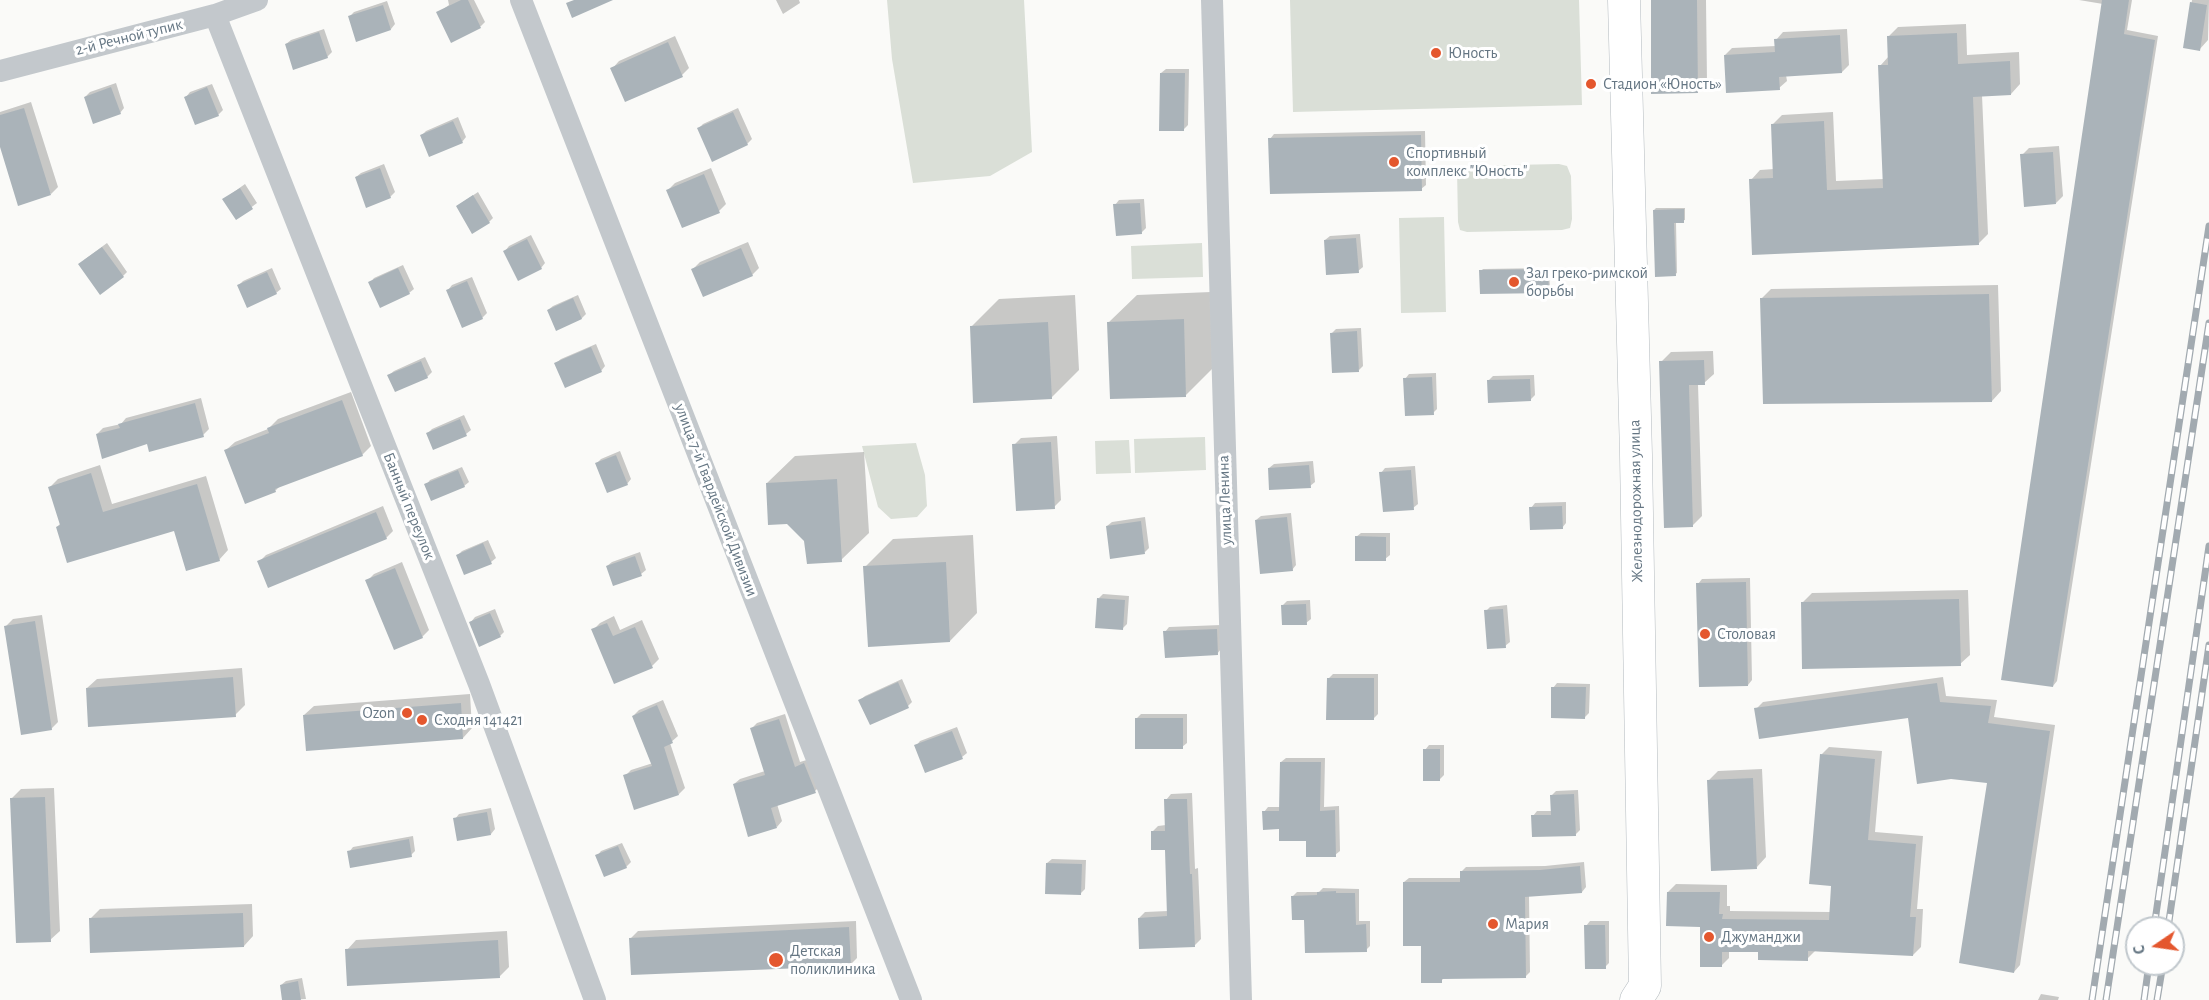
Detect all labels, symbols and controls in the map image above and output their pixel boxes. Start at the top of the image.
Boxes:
street label: 2-й Речной тупик [74,14,184,60]
place label: Юность [1448,43,1497,63]
marker: Юность [1429,46,1443,60]
place label: Стадион «Юность» [1603,74,1722,94]
marker: Стадион «Юность» [1584,77,1598,91]
place label: Спортивный комплекс "Юность" [1406,143,1528,181]
marker: Спортивный комплекс "Юность" [1387,155,1401,169]
place label: Зал греко-римской борьбы [1526,263,1648,301]
marker: Зал греко-римской борьбы [1507,275,1521,289]
street label: улица 7-й Гвардейской Дивизии [670,401,762,599]
street label: Железнодорожная улица [1625,419,1647,583]
street label: Банный переулок [379,450,439,562]
street label: улица Ленина [1214,455,1236,545]
place label: Столовая [1717,624,1776,644]
marker: Столовая [1698,627,1712,641]
place label: Ozon [363,703,395,723]
marker: Ozon [400,706,414,720]
place label: Сходня 141421 [434,710,523,730]
marker: Сходня 141421 [415,713,429,727]
place label: Мария [1505,914,1549,934]
north arrow [2125,916,2185,976]
marker: Мария [1486,917,1500,931]
place label: Джуманджи [1721,927,1801,947]
marker: Джуманджи [1702,930,1716,944]
place label: Детская поликлиника [790,941,876,979]
text: С [2131,943,2148,956]
marker: Детская поликлиника [767,951,785,969]

